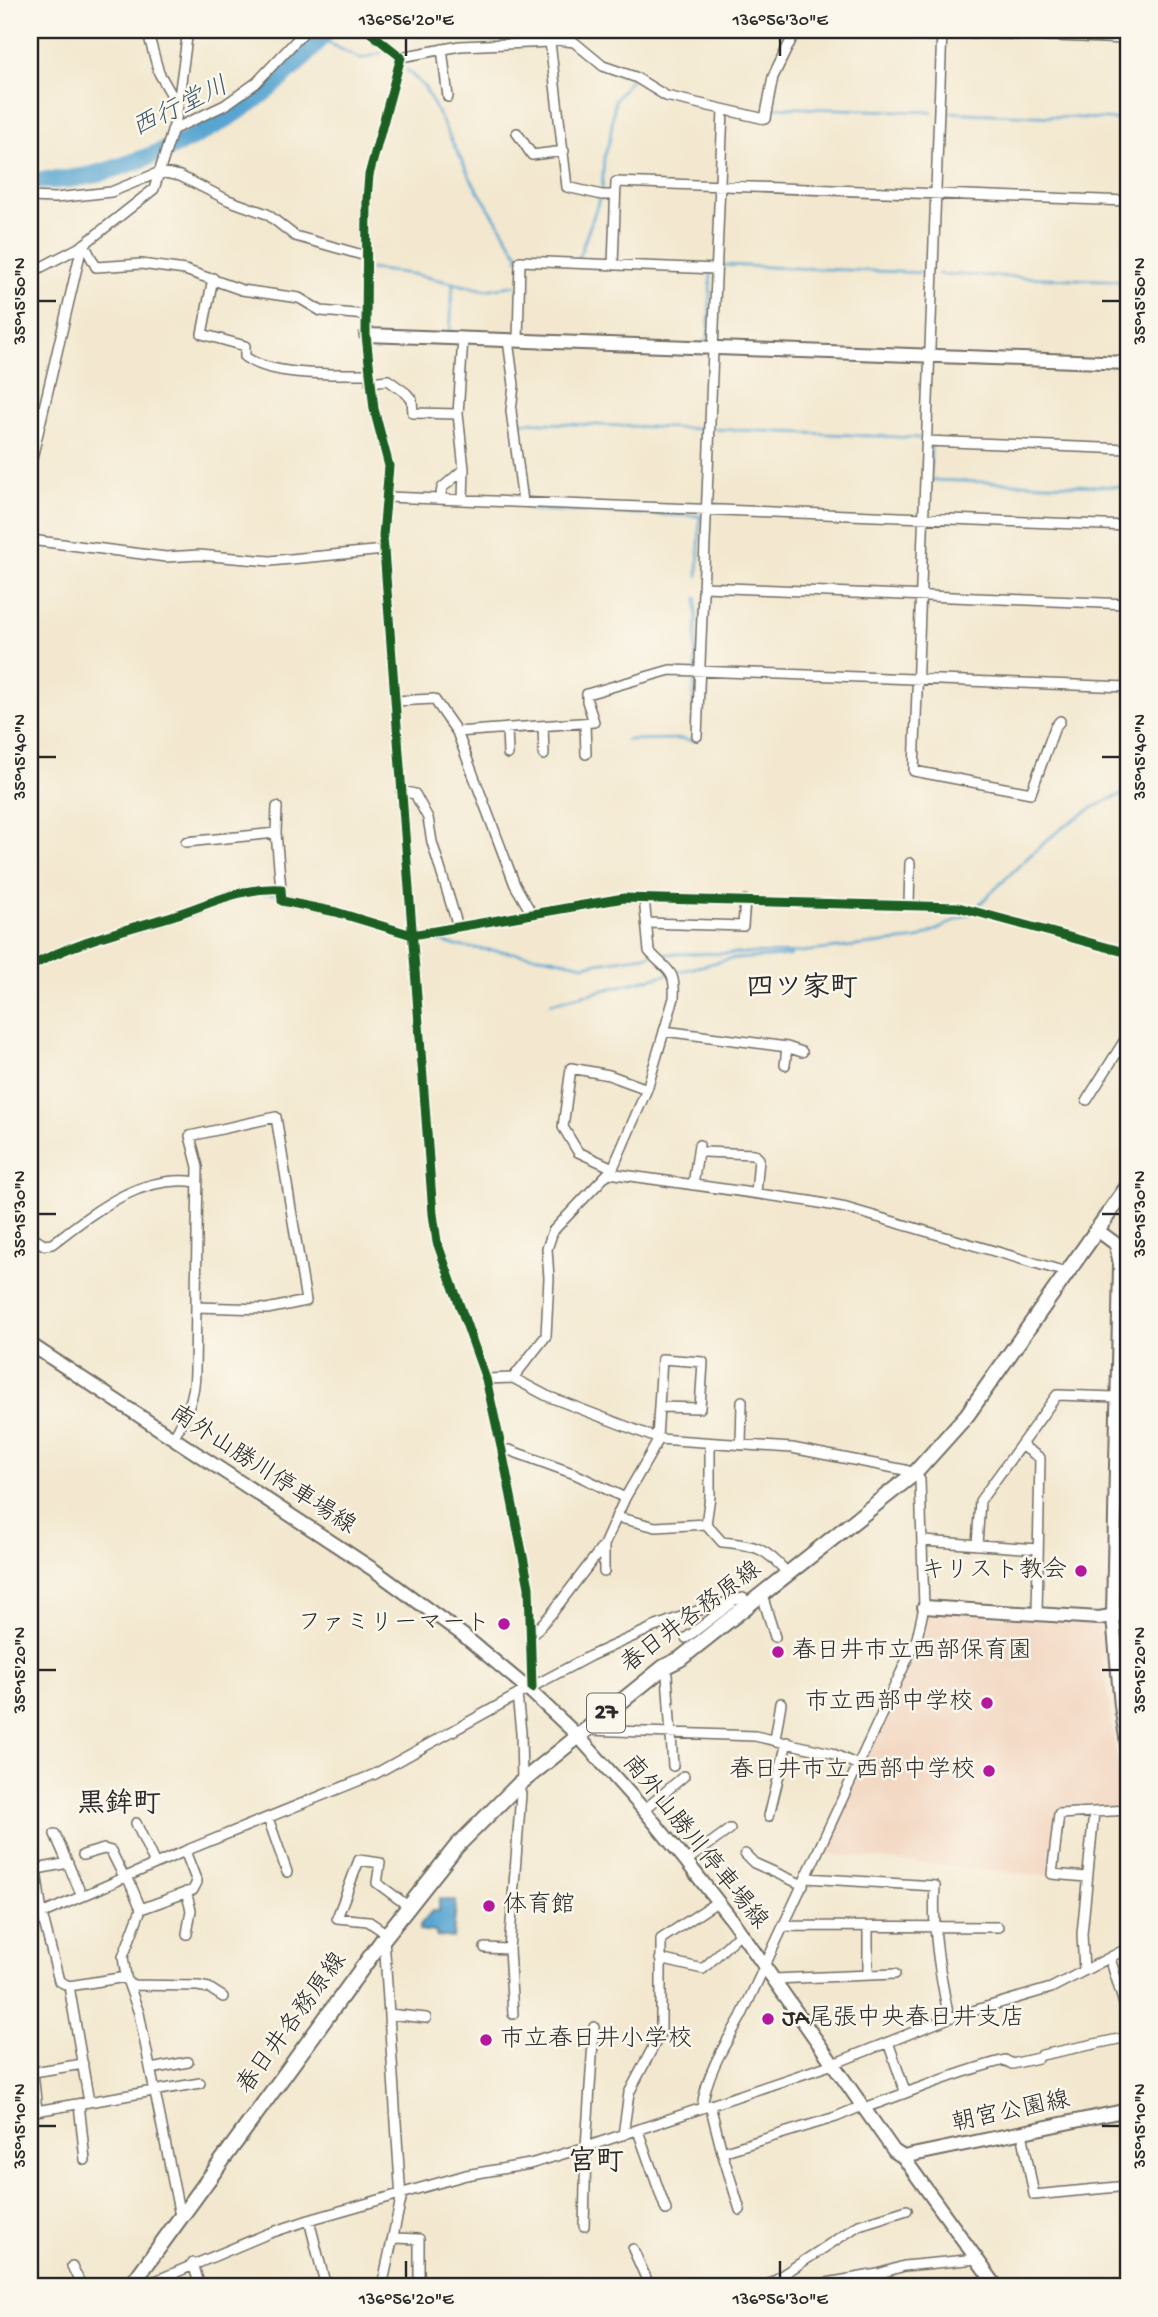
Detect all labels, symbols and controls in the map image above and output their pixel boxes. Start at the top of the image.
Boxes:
text: 136°56'20"E [358,11,454,32]
text: 136°56'30"E [731,11,828,32]
water label: 西行堂川 [127,71,235,146]
text: 35°15'50"N [11,257,32,346]
text: 35°15'50"N [1131,257,1152,346]
text: 35°15'40"N [11,714,32,801]
text: 35°15'40"N [1131,714,1152,801]
district label: 四ツ家町 [746,972,858,1006]
text: 35°15'30"N [11,1170,32,1259]
text: 35°15'30"N [1131,1170,1152,1259]
street label: 南外山勝川停車場線 [164,1399,361,1542]
street label: 春日井各務原線 [616,1555,768,1680]
place label: キリスト教会 [921,1556,1067,1586]
marker: キリスト教会 [1073,1563,1089,1579]
place label: ファミリーマート [298,1610,490,1639]
marker: ファミリーマート [496,1616,512,1632]
text: 35°15'20"N [11,1627,32,1714]
text: 35°15'20"N [1131,1627,1152,1714]
place label: 春日井市立西部保育園 [792,1637,1032,1667]
marker: 春日井市立西部保育園 [770,1644,786,1660]
place label: 市立西部中学校 [805,1688,973,1718]
road number: 27 [587,1694,625,1732]
marker: 市立西部中学校 [979,1695,995,1711]
street label: 南外山勝川停車場線 [615,1749,774,1936]
place label: 春日井市立 西部中学校 [729,1756,975,1786]
marker: 春日井市立 西部中学校 [981,1763,997,1779]
district label: 黒鉾町 [77,1788,161,1822]
place label: 体育館 [503,1891,575,1921]
marker: 体育館 [481,1898,497,1914]
street label: 春日井各務原線 [231,1947,354,2100]
place label: JA尾張中央春日井支店 [782,2004,1025,2034]
marker: JA尾張中央春日井支店 [760,2011,776,2027]
place label: 市立春日井小学校 [500,2025,692,2055]
marker: 市立春日井小学校 [478,2032,494,2048]
text: 35°15'10"N [11,2084,32,2169]
text: 35°15'10"N [1131,2084,1152,2169]
street label: 朝宮公園線 [949,2085,1073,2140]
district label: 宮町 [568,2145,624,2180]
text: 136°56'20"E [358,2290,454,2311]
text: 136°56'30"E [731,2290,828,2311]

